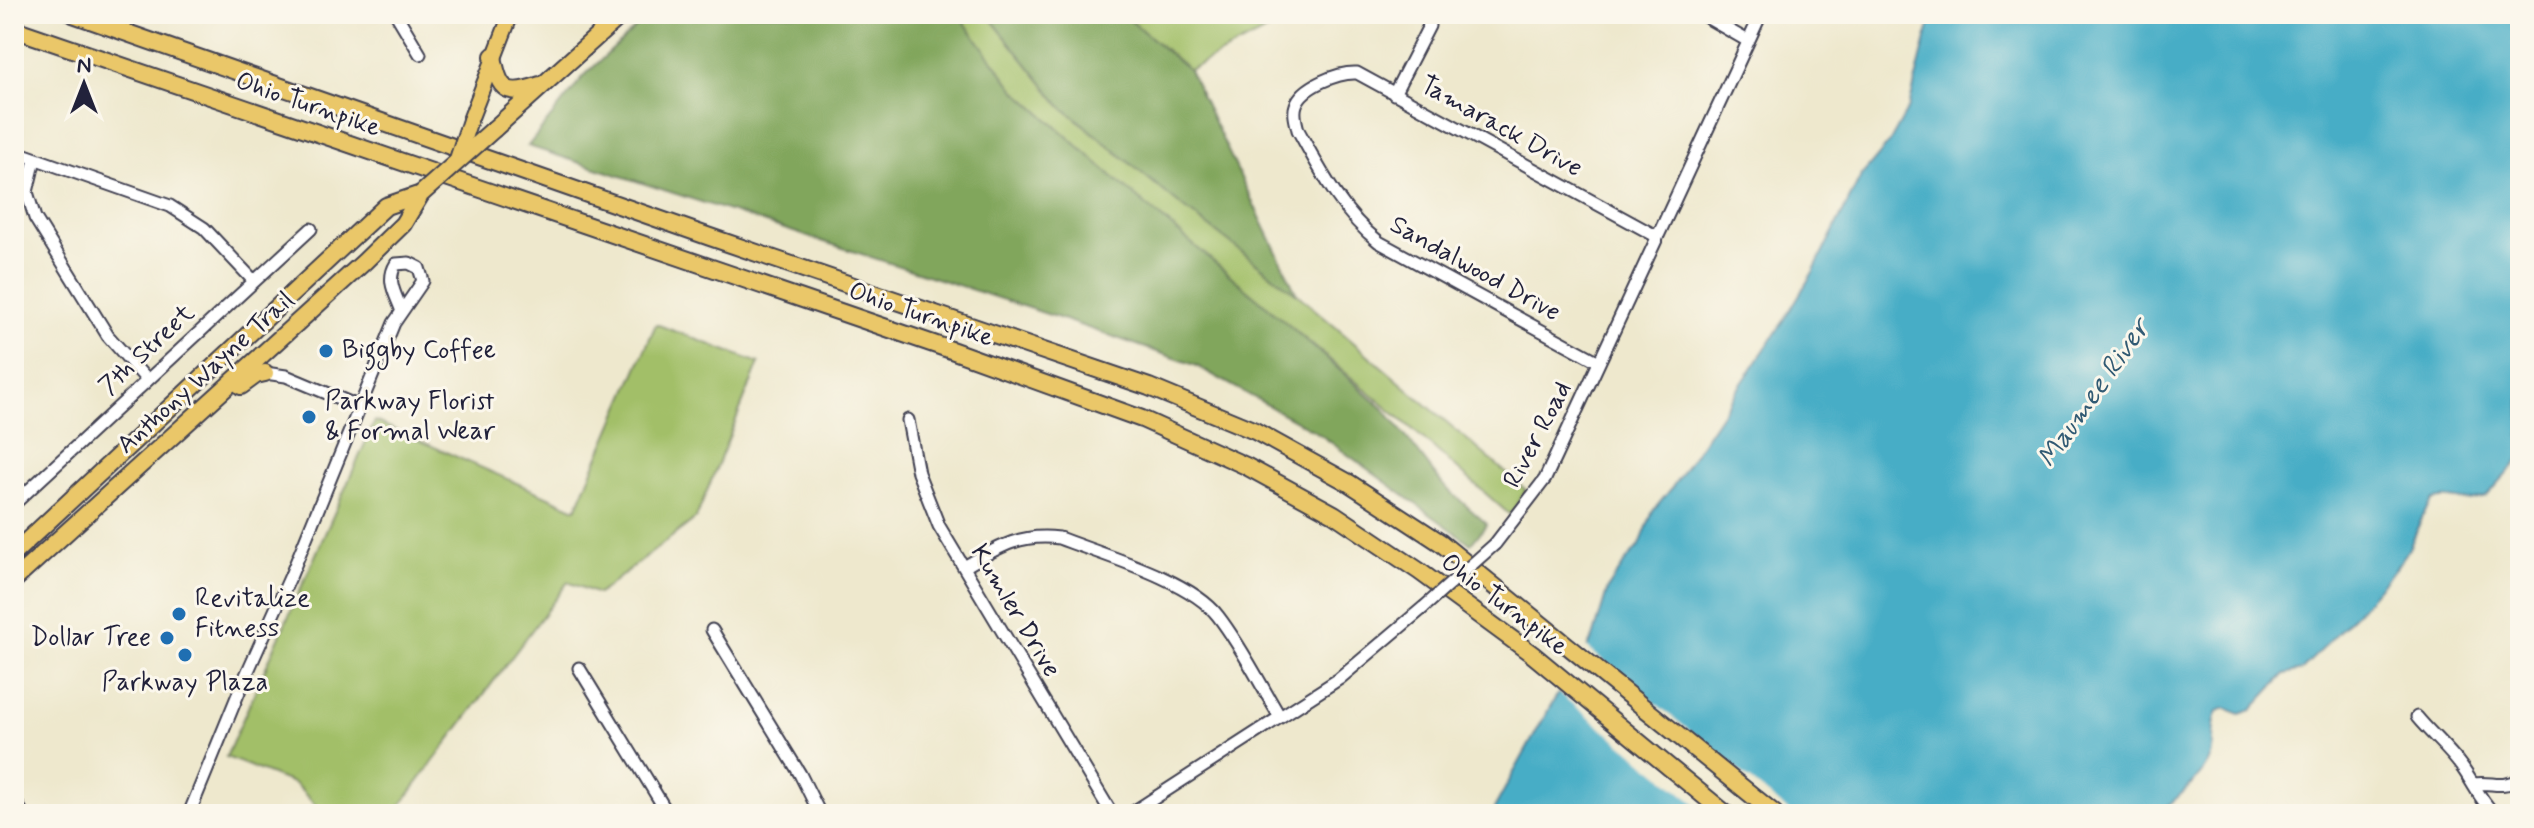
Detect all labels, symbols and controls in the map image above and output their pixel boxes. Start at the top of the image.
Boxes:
north arrow [44,44,124,124]
text: N [77,52,91,80]
street label: Ohio Turnpike [231,64,385,146]
street label: Tamarack Drive [1414,68,1588,186]
street label: Sandalwood Drive [1384,208,1566,330]
street label: Ohio Turnpike [844,274,998,356]
street label: Anthony Wayne Trail [110,284,302,462]
street label: 7th Street [92,297,202,403]
water label: Maumee River [2029,309,2161,475]
place label: Biggby Coffee [342,334,496,371]
marker: Biggby Coffee [317,342,335,360]
street label: River Road [1496,376,1580,494]
place label: Parkway Florist & Formal Wear [325,385,496,449]
marker: Parkway Florist & Formal Wear [300,408,318,426]
street label: Kumler Drive [962,538,1068,684]
street label: Ohio Turnpike [1433,546,1575,664]
place label: Revitalize Fitness [195,582,310,646]
marker: Revitalize Fitness [170,605,188,623]
place label: Dollar Tree [30,621,151,655]
marker: Dollar Tree [158,629,176,647]
marker: Parkway Plaza [176,646,194,664]
place label: Parkway Plaza [102,666,268,700]

